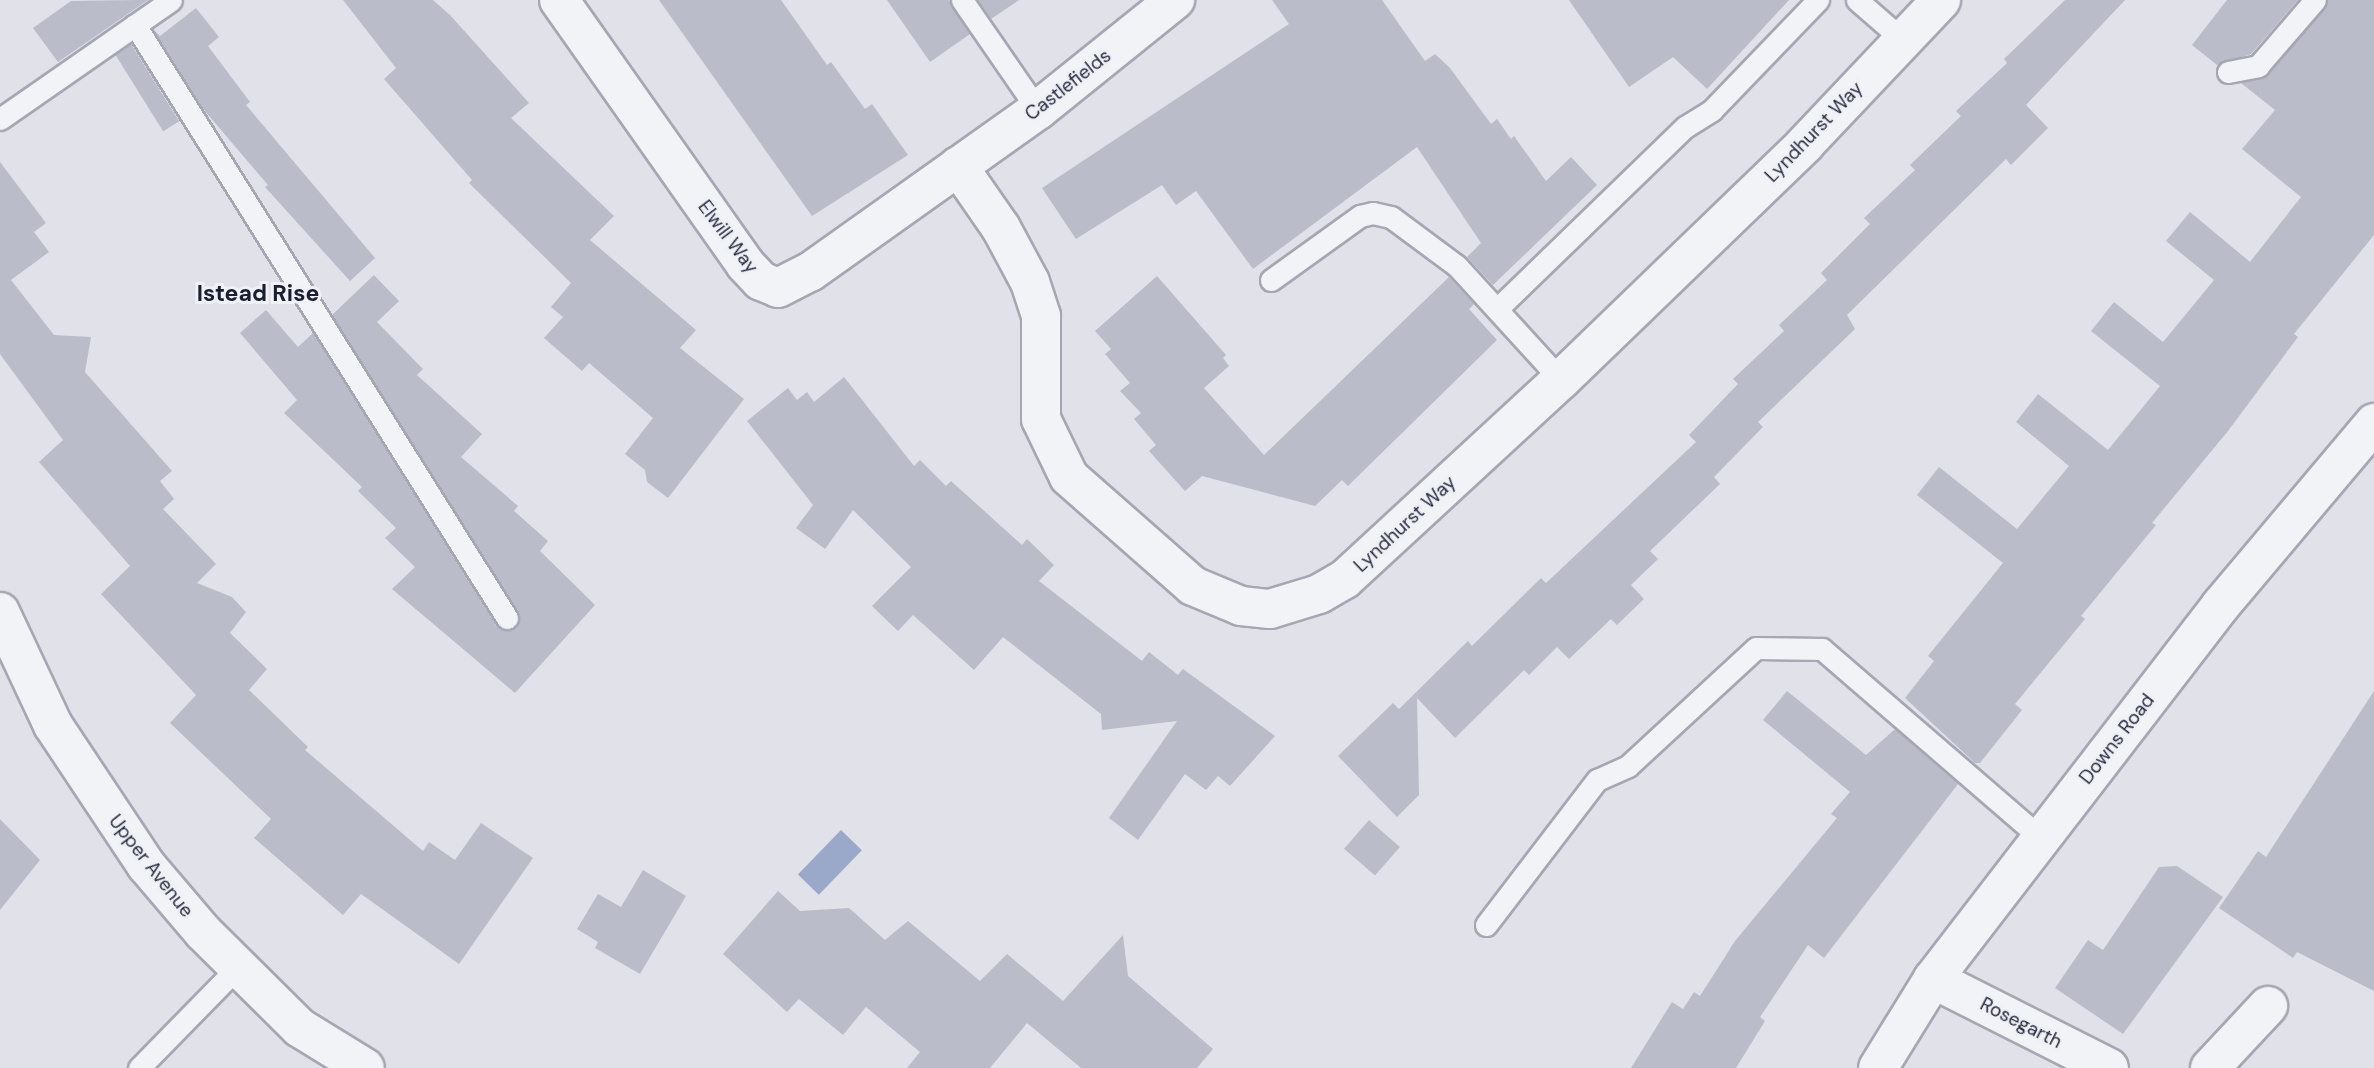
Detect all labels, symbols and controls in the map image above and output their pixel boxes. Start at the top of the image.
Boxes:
street label: Castlefields [1021,44,1115,126]
street label: Lyndhurst Way [1760,77,1868,187]
street label: Elwill Way [693,196,763,278]
district label: Istead Rise [197,279,319,307]
street label: Lyndhurst Way [1349,471,1461,577]
street label: Downs Road [2075,689,2159,789]
street label: Upper Avenue [104,810,198,922]
street label: Rosegarth [1976,993,2066,1053]

